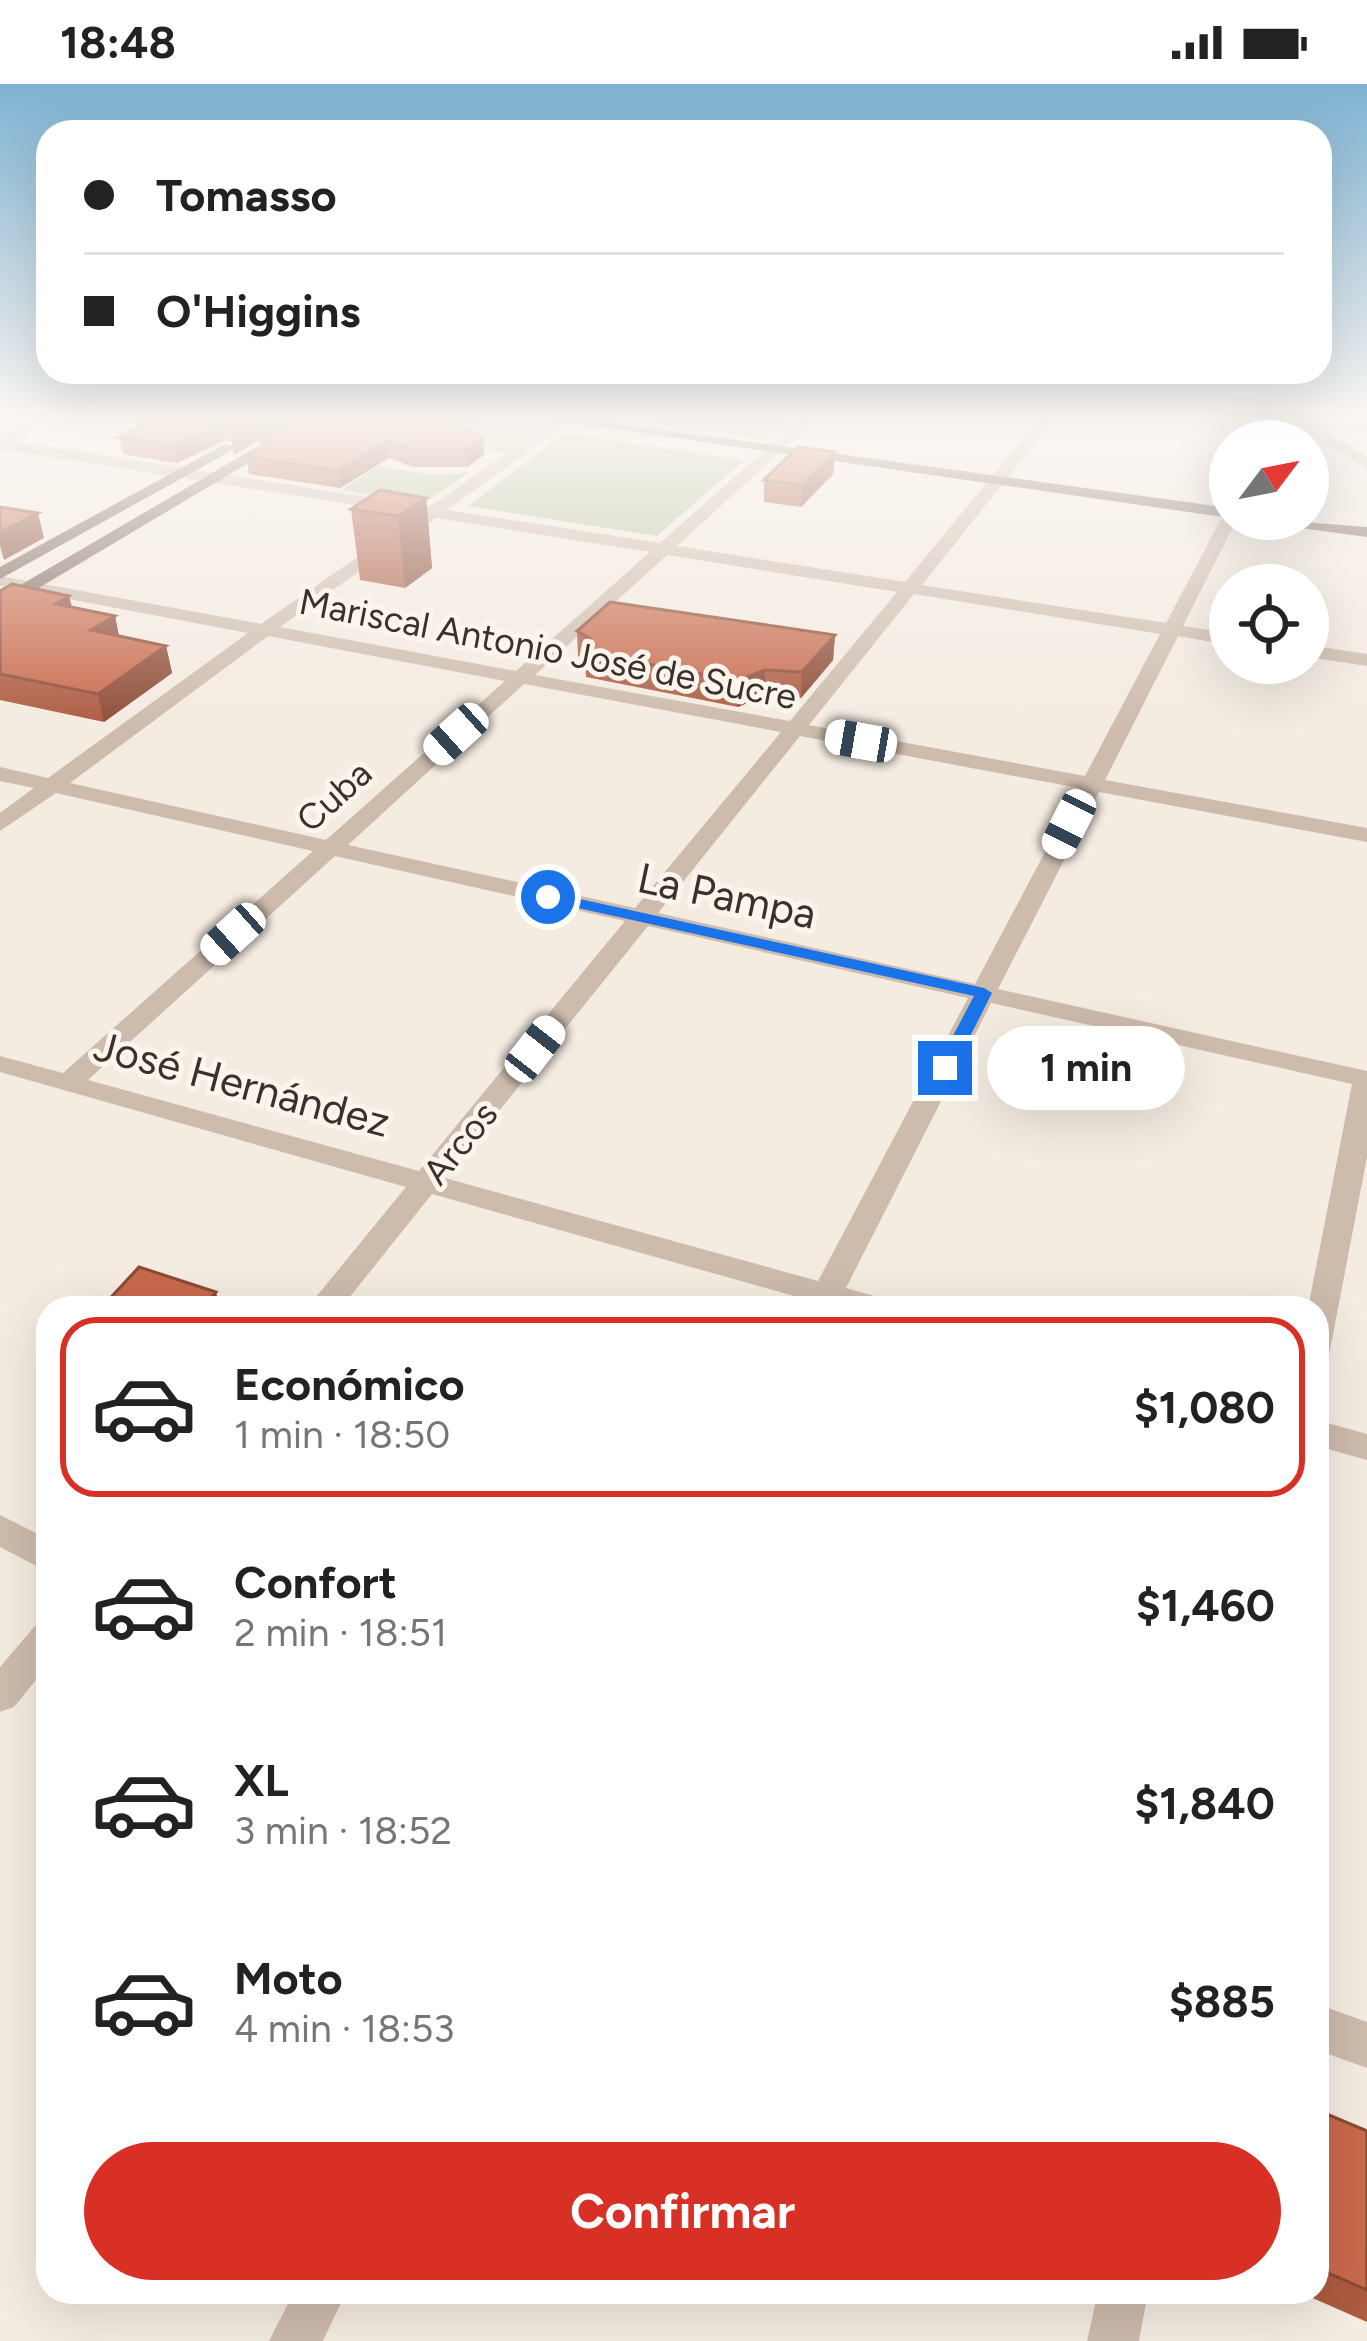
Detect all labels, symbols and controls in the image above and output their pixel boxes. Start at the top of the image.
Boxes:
text: 18:48 [60,15,176,69]
text: Tomasso [156,168,337,222]
text: O'Higgins [156,284,360,338]
north arrow [1209,420,1329,540]
map controls [1209,420,1329,684]
button: locate [1209,564,1329,684]
street label: Mariscal Antonio José de Sucre [296,580,800,718]
car [417,697,495,771]
car [822,717,900,765]
street label: Cuba [288,751,380,841]
car [1037,784,1101,864]
street label: La Pampa [633,852,821,940]
route start [521,870,575,924]
car [194,897,272,971]
car [499,1010,571,1088]
street label: José Hernández [89,1020,395,1148]
callout: 1 min [987,1026,1185,1110]
route end [918,1041,972,1095]
text: 1 min [1040,1044,1132,1091]
street label: Arcos [414,1093,506,1193]
icon: car [90,1353,198,1461]
text: Económico [234,1357,465,1411]
text: $1,080 [1134,1380,1275,1434]
text: 1 min · 18:50 [234,1411,450,1458]
icon: car [90,1551,198,1659]
text: Confort [234,1555,397,1609]
text: $1,460 [1136,1578,1275,1632]
text: 2 min · 18:51 [234,1609,447,1656]
icon: car [90,1749,198,1857]
text: XL [234,1753,289,1807]
text: $1,840 [1134,1776,1275,1830]
text: 3 min · 18:52 [234,1807,452,1854]
icon: car [90,1947,198,2055]
text: Moto [234,1951,343,2005]
text: $885 [1169,1974,1275,2028]
text: 4 min · 18:53 [234,2005,455,2052]
button: Confirmar [84,2142,1281,2280]

